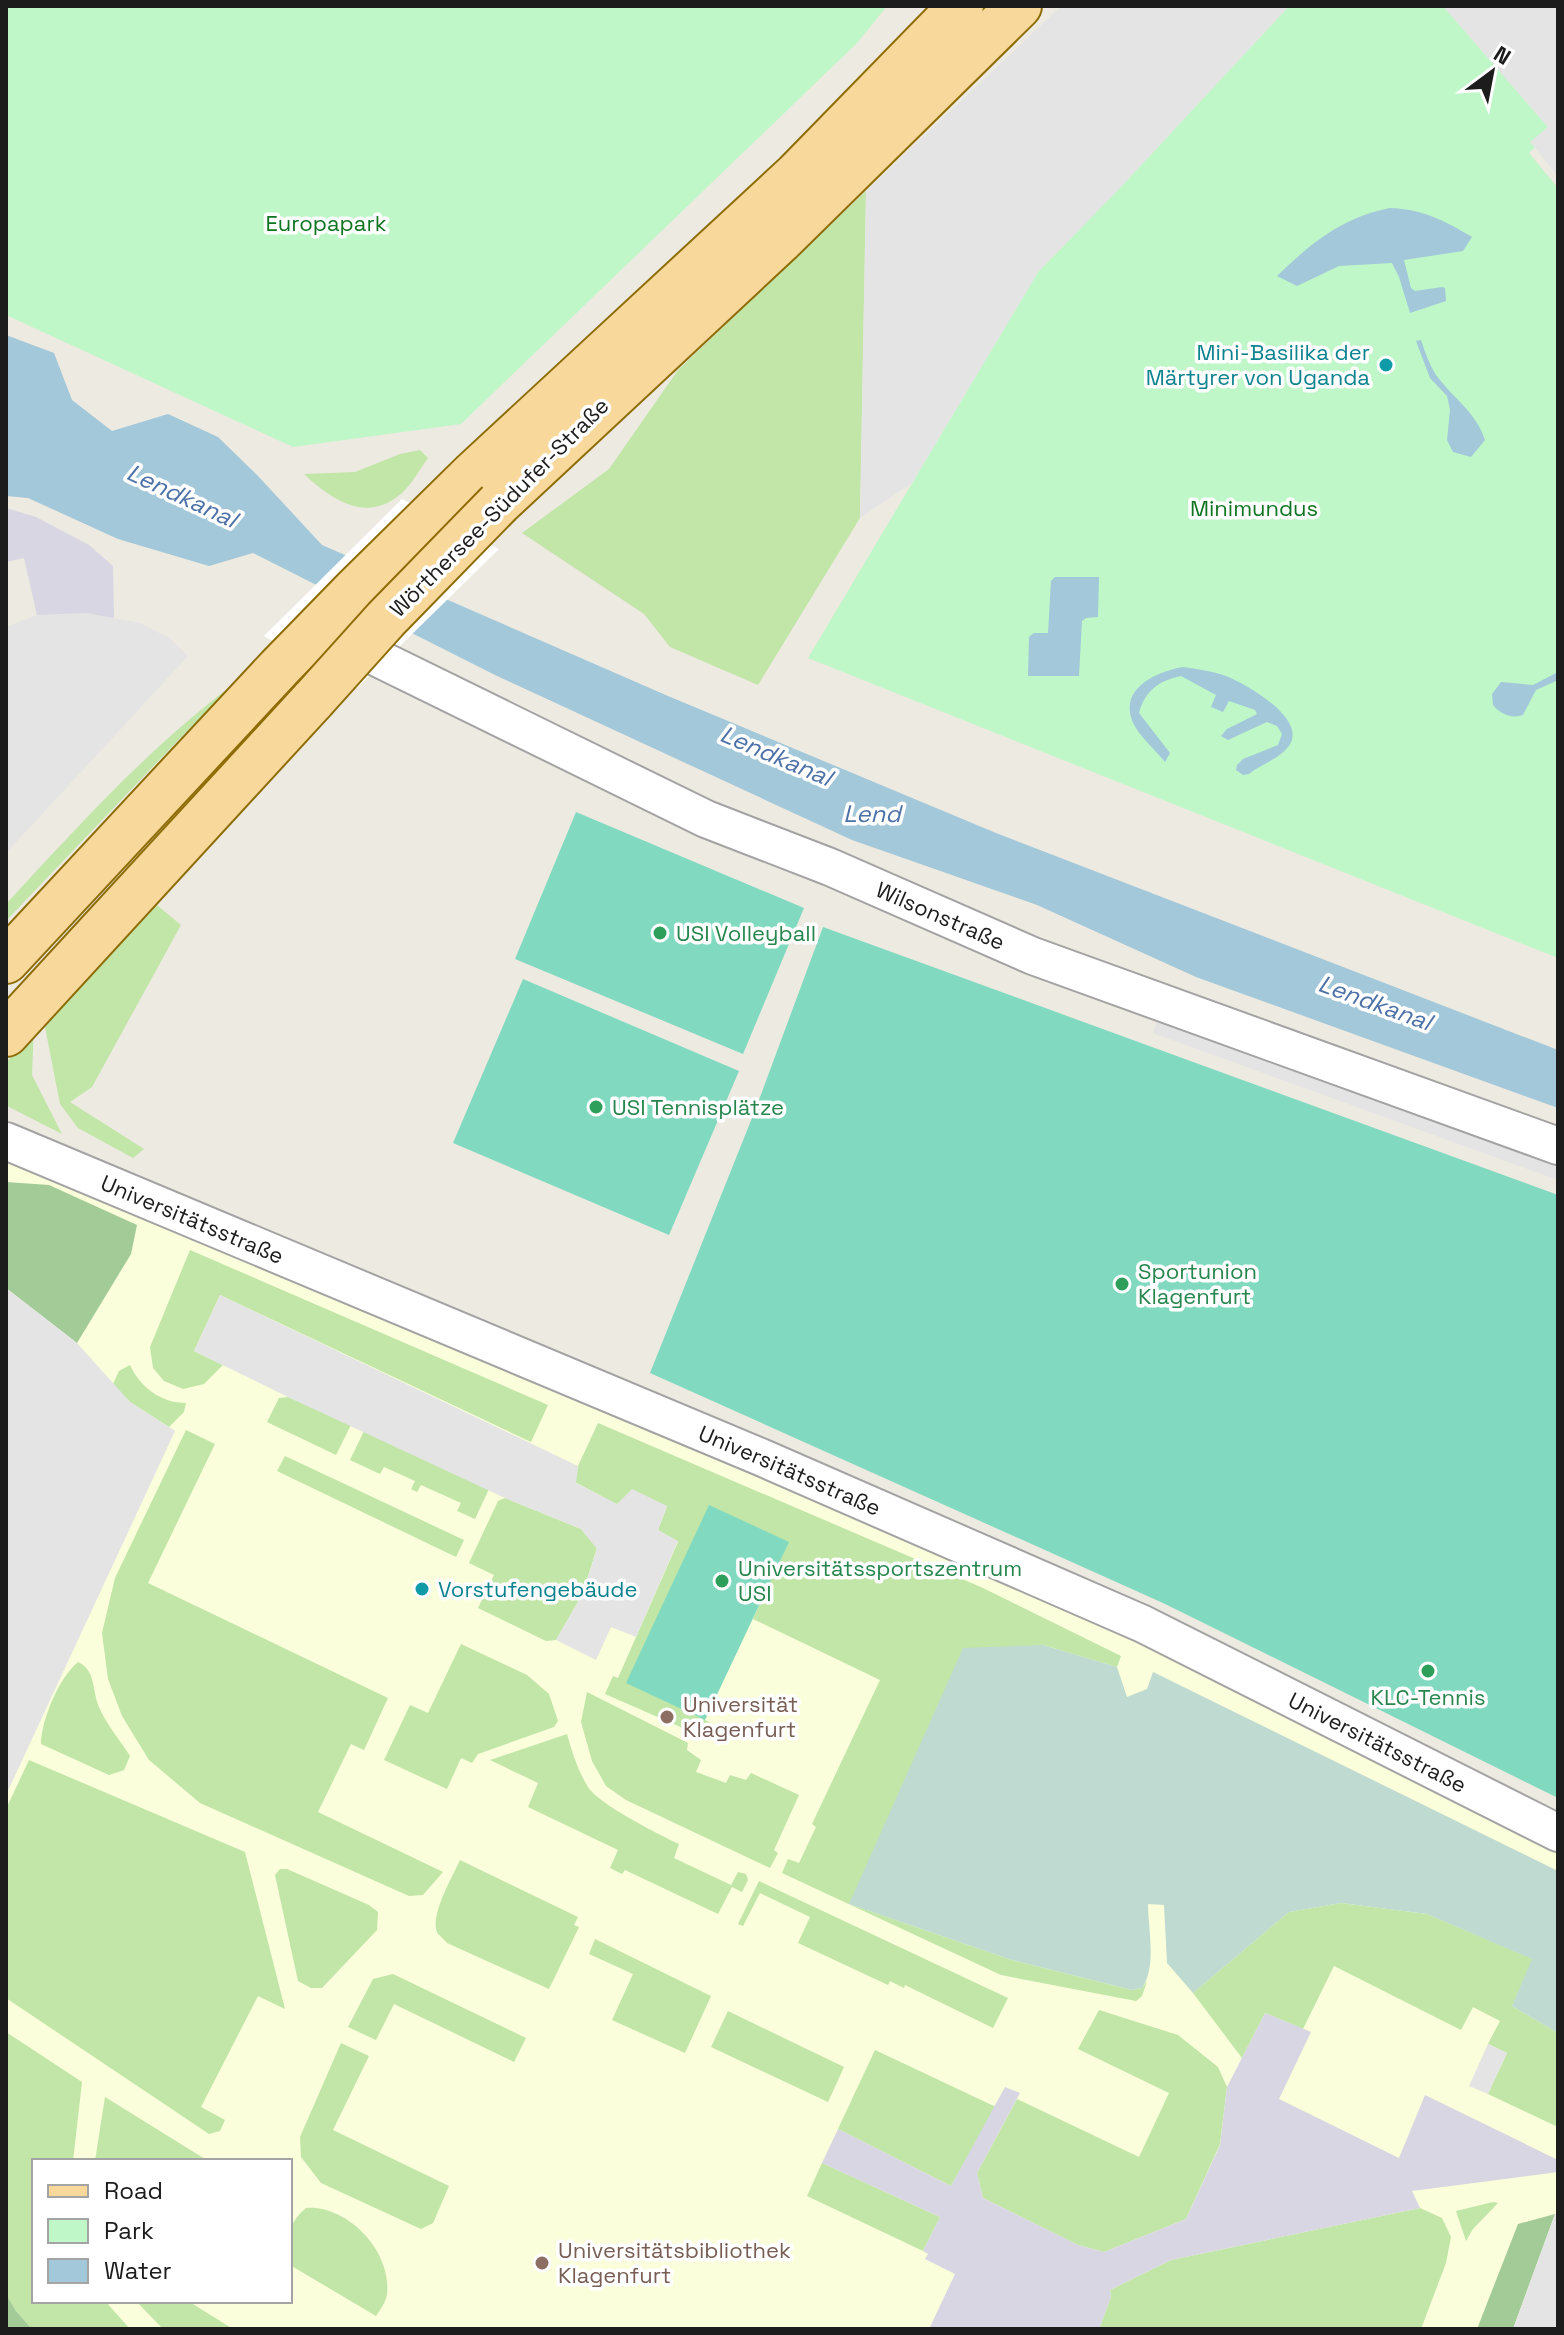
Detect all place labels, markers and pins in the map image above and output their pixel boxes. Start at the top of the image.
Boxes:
place label: Mini-Basilika der Märtyrer von Uganda [1146,338,1370,391]
marker: Mini-Basilika der Märtyrer von Uganda [1377,356,1395,374]
place label: USI Volleyball [676,919,816,947]
marker: USI Volleyball [651,924,669,942]
place label: USI Tennisplätze [612,1093,784,1121]
marker: USI Tennisplätze [587,1098,605,1116]
place label: Sportunion Klagenfurt [1138,1257,1257,1310]
marker: Sportunion Klagenfurt [1113,1275,1131,1293]
place label: Universitätssportszentrum USI [738,1554,1022,1607]
marker: Universitätssportszentrum USI [713,1572,731,1590]
place label: Vorstufengebäude [438,1575,637,1603]
marker: Vorstufengebäude [413,1580,431,1598]
marker: KLC-Tennis [1419,1662,1437,1680]
place label: KLC-Tennis [1371,1683,1486,1711]
place label: Universität Klagenfurt [683,1690,798,1743]
marker: Universität Klagenfurt [658,1708,676,1726]
place label: Universitätsbibliothek Klagenfurt [558,2236,791,2289]
marker: Universitätsbibliothek Klagenfurt [533,2254,551,2272]

